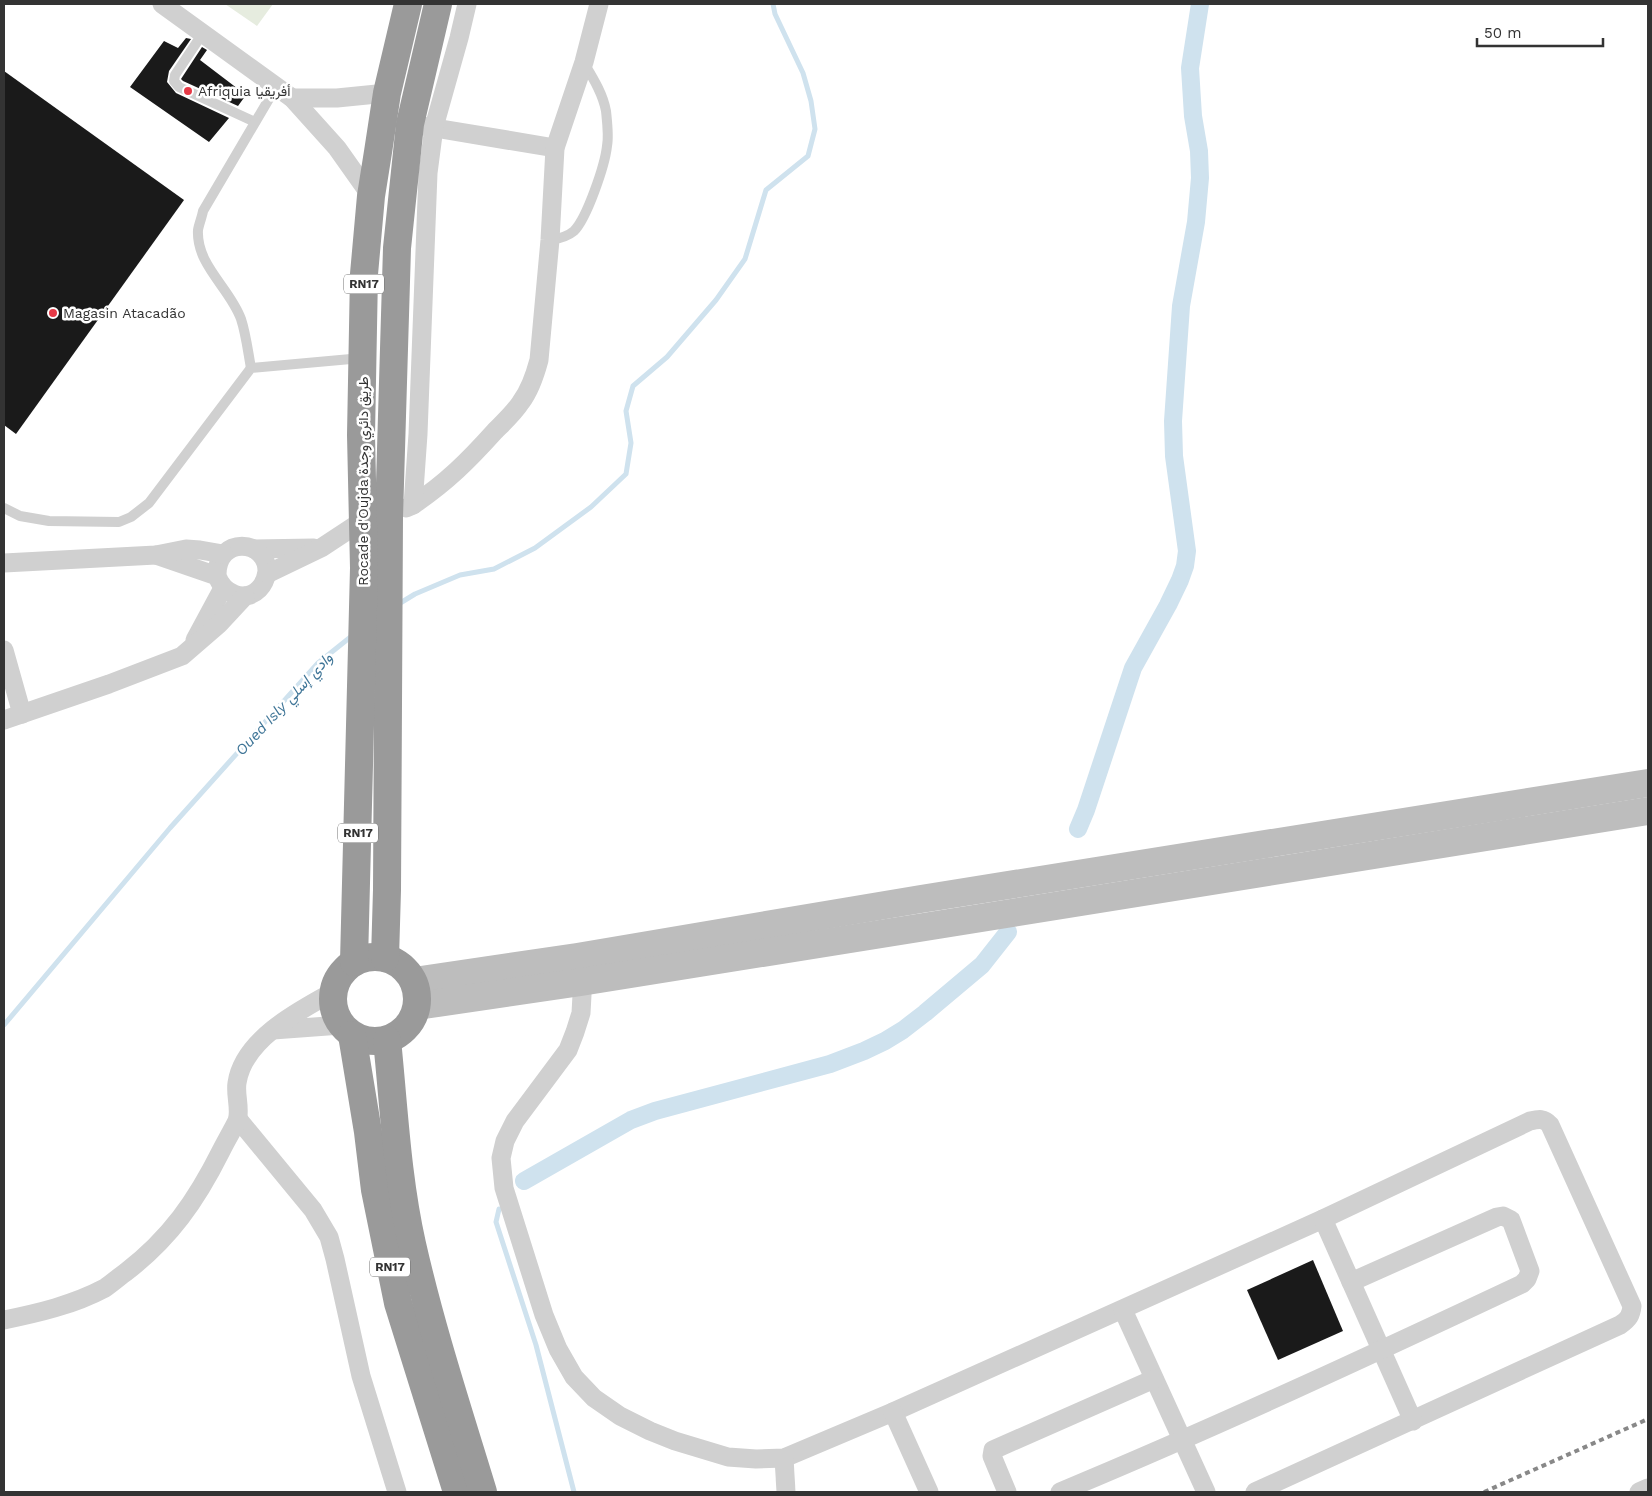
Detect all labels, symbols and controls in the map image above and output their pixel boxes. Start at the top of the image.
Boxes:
scale bar [1477,15,1603,47]
text: 50 m [1484,24,1521,42]
place label: Afriquia أفريقيا [198,83,291,100]
marker: Afriquia أفريقيا [182,85,194,97]
road number: RN17 [344,274,384,294]
place label: Magasin Atacadão [63,305,186,321]
marker: Magasin Atacadão [47,307,59,319]
street label: Rocade d'Oujda طريق دائري وجدة [355,376,375,586]
water label: Oued Isly وادي إسلي [232,649,339,761]
road number: RN17 [338,824,378,842]
road number: RN17 [370,1258,410,1276]

